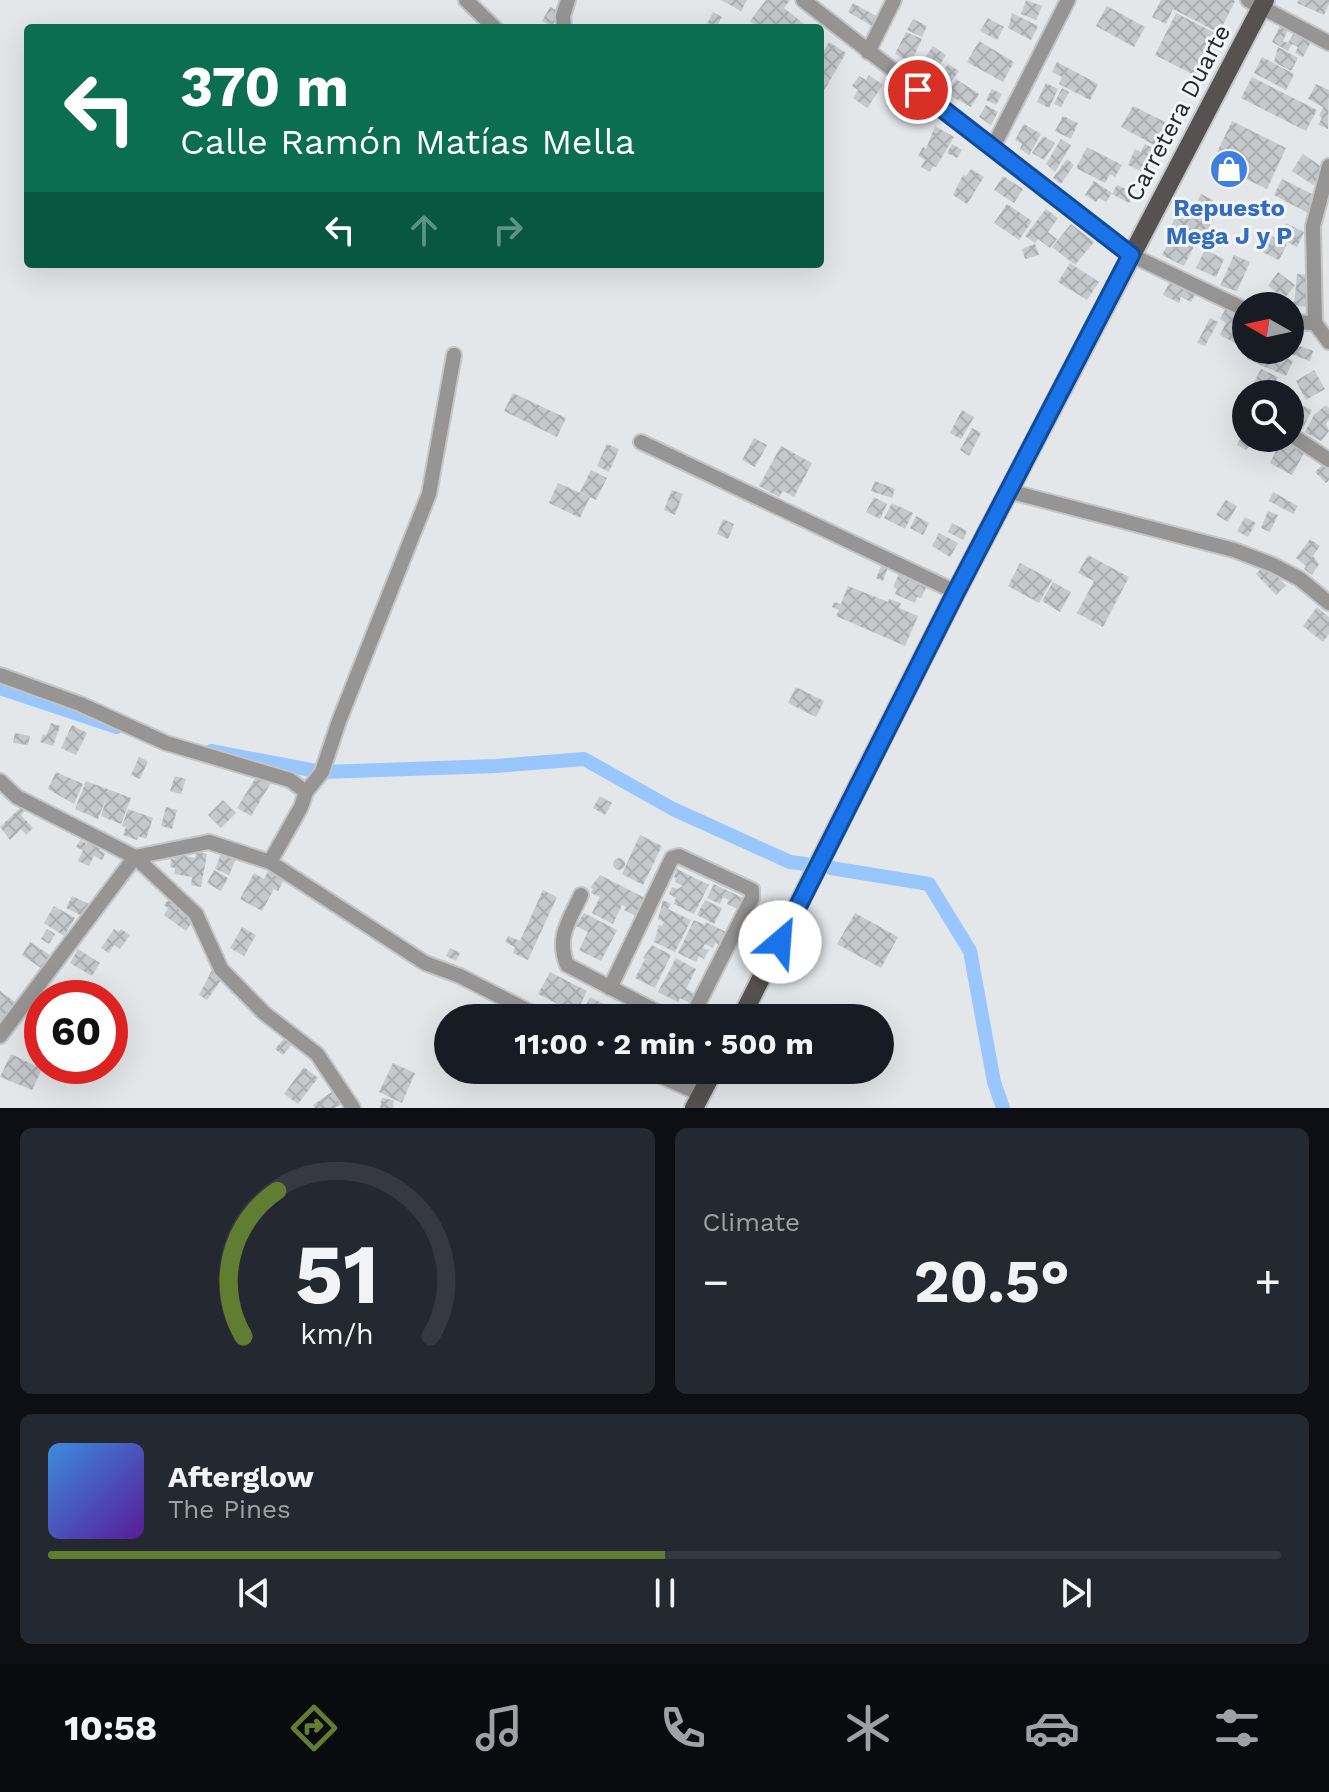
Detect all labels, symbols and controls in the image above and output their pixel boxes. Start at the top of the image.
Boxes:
street label: Carretera Duarte [1120,20,1236,206]
text: 370 m [180,54,349,120]
icon: left [48,56,152,160]
pin [884,56,952,124]
icon: arrive [896,68,940,112]
text: Calle Ramón Matías Mella [180,121,635,163]
shop icon: Repuesto Mega J y P [1208,148,1250,190]
place label: Repuesto Mega J y P [1166,194,1292,250]
icon: left [318,208,362,252]
icon: ahead [402,208,446,252]
icon: right [486,208,530,252]
north arrow [1232,292,1304,364]
map controls [1232,292,1304,452]
button: search [1232,380,1304,452]
position arrow [738,900,822,984]
speed limit sign: 60 [24,980,128,1084]
text: 11:00 · 2 min · 500 m [514,1026,814,1061]
text: Climate [703,1207,800,1237]
text: 51 [295,1226,379,1323]
text: 20.5° [914,1246,1070,1317]
text: − [703,1256,729,1308]
text: + [1254,1256,1281,1308]
text: km/h [300,1317,374,1351]
text: Afterglow [168,1459,314,1494]
text: The Pines [168,1494,291,1524]
icon: previous [232,1571,276,1615]
icon: pause [643,1571,687,1615]
icon: next [1054,1571,1098,1615]
icon: directions [286,1700,342,1756]
icon: music [471,1700,527,1756]
icon: phone [655,1700,711,1756]
icon: climate [840,1700,896,1756]
icon: car [1024,1700,1080,1756]
icon: filters [1209,1700,1265,1756]
text: 10:58 [64,1707,157,1749]

